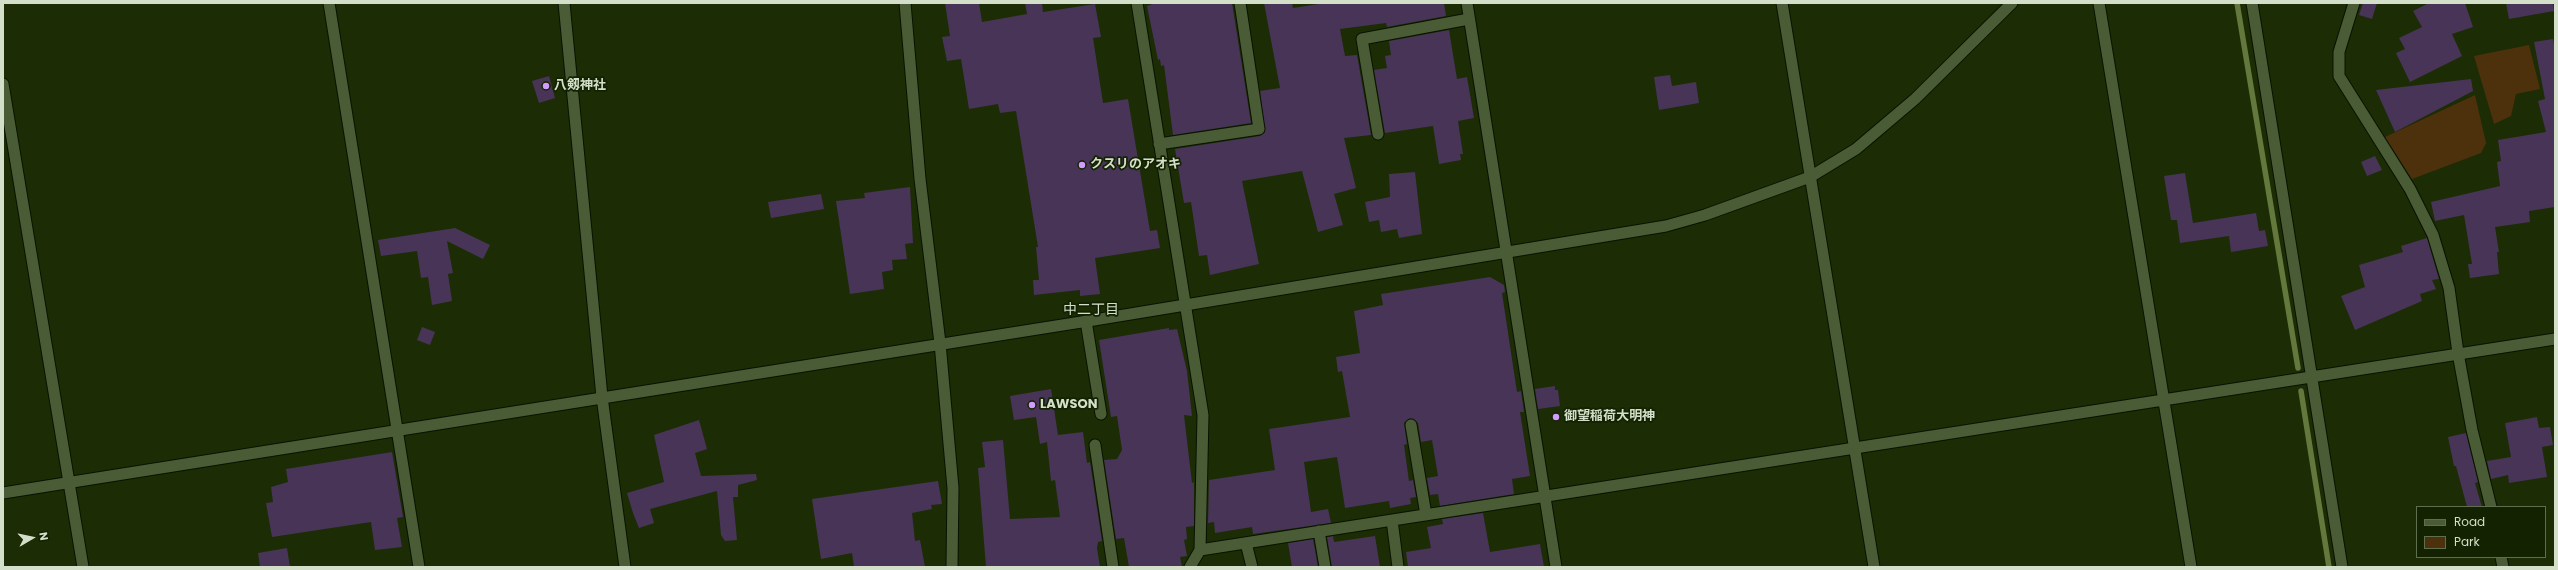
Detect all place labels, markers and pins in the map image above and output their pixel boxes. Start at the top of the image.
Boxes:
place label: 八剱神社 [554,78,606,94]
marker: 八剱神社 [541,81,551,91]
place label: クスリのアオキ [1090,157,1181,173]
marker: クスリのアオキ [1077,160,1087,170]
place label: LAWSON [1040,397,1097,413]
marker: LAWSON [1027,400,1037,410]
place label: 御望稲荷大明神 [1564,409,1655,425]
marker: 御望稲荷大明神 [1551,412,1561,422]

